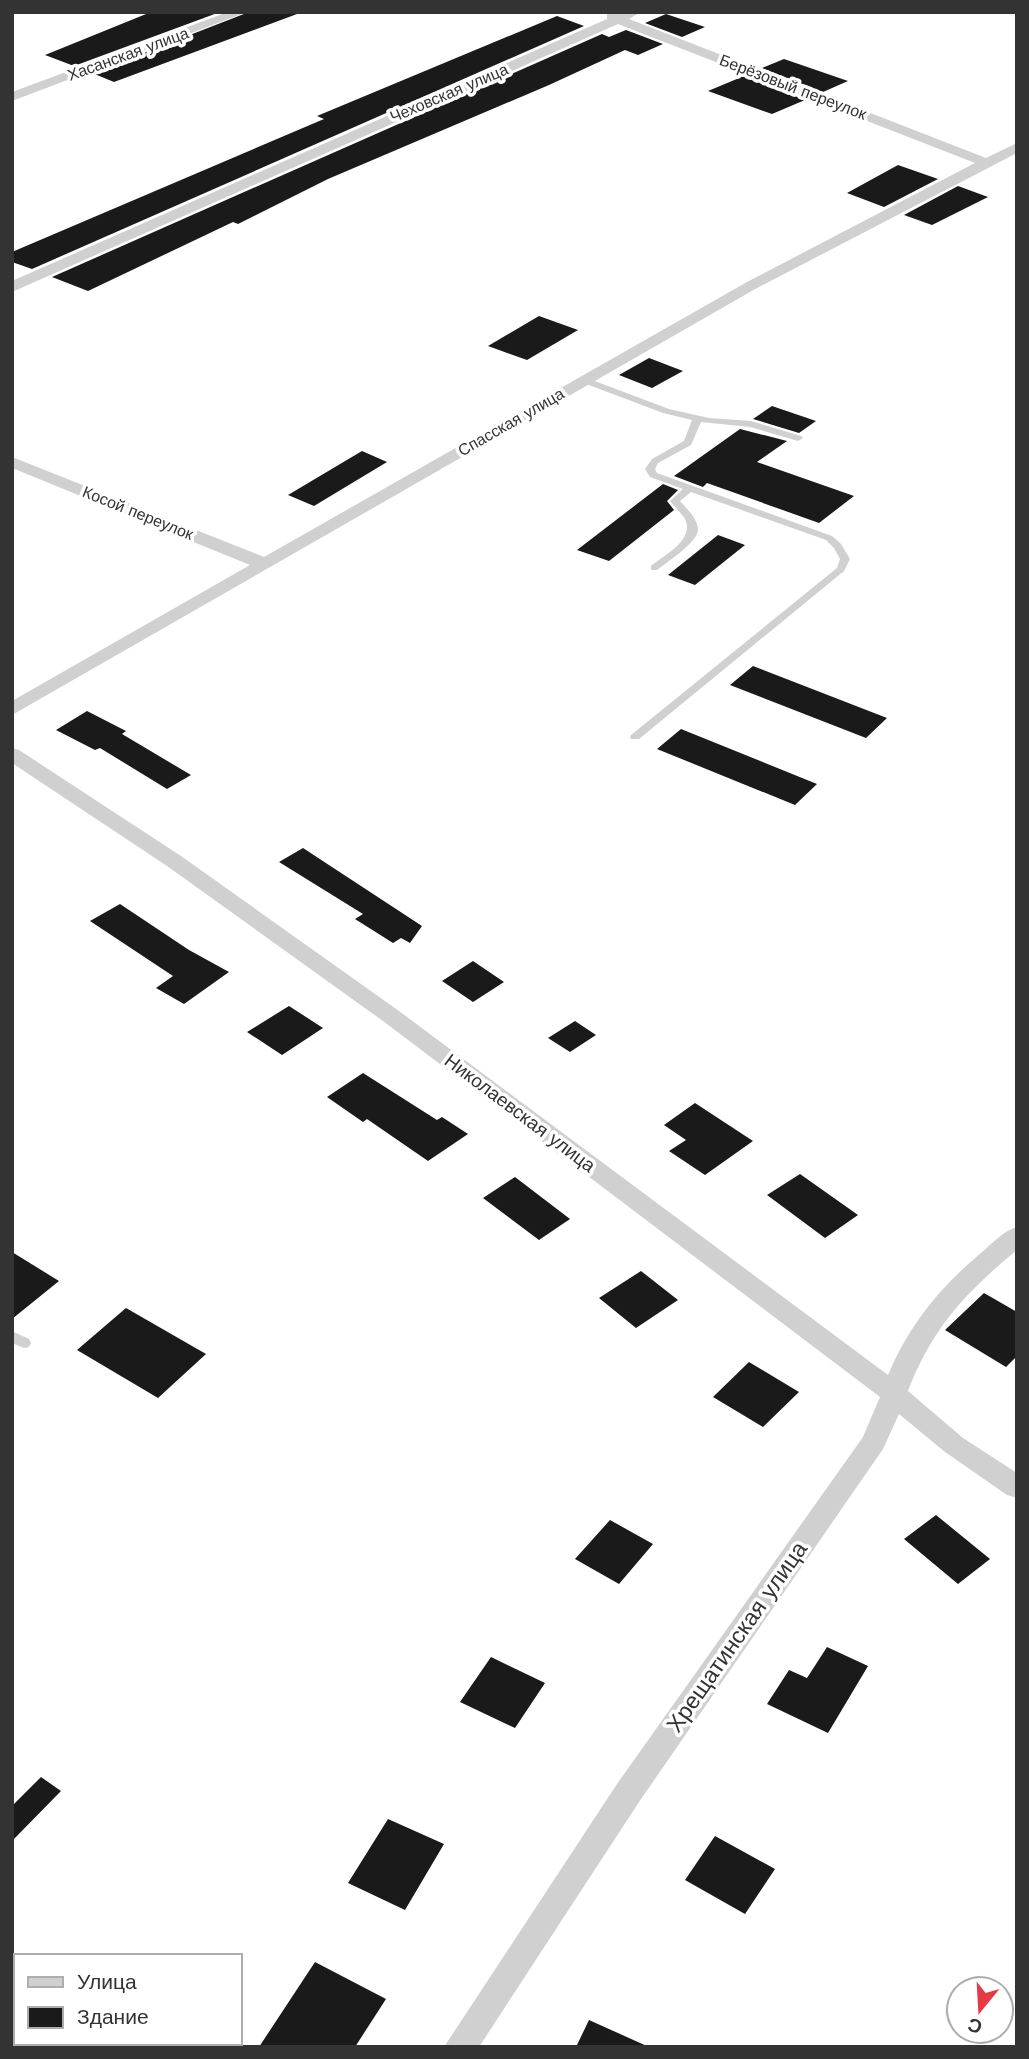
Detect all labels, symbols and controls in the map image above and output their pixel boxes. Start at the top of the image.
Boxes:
street label: Хасанская улица [65,23,191,85]
street label: Берёзовый переулок [717,50,870,124]
street label: Чеховская улица [387,59,511,126]
street label: Спасская улица [455,384,568,460]
street label: Косой переулок [80,482,197,544]
street label: Николаевская улица [440,1049,600,1177]
street label: Хрещатинская улица [661,1536,813,1738]
legend [14,1954,242,2045]
text: Улица [77,1969,137,1994]
north arrow [945,1975,1015,2045]
text: Здание [77,2004,149,2029]
text: С [965,2013,985,2039]

